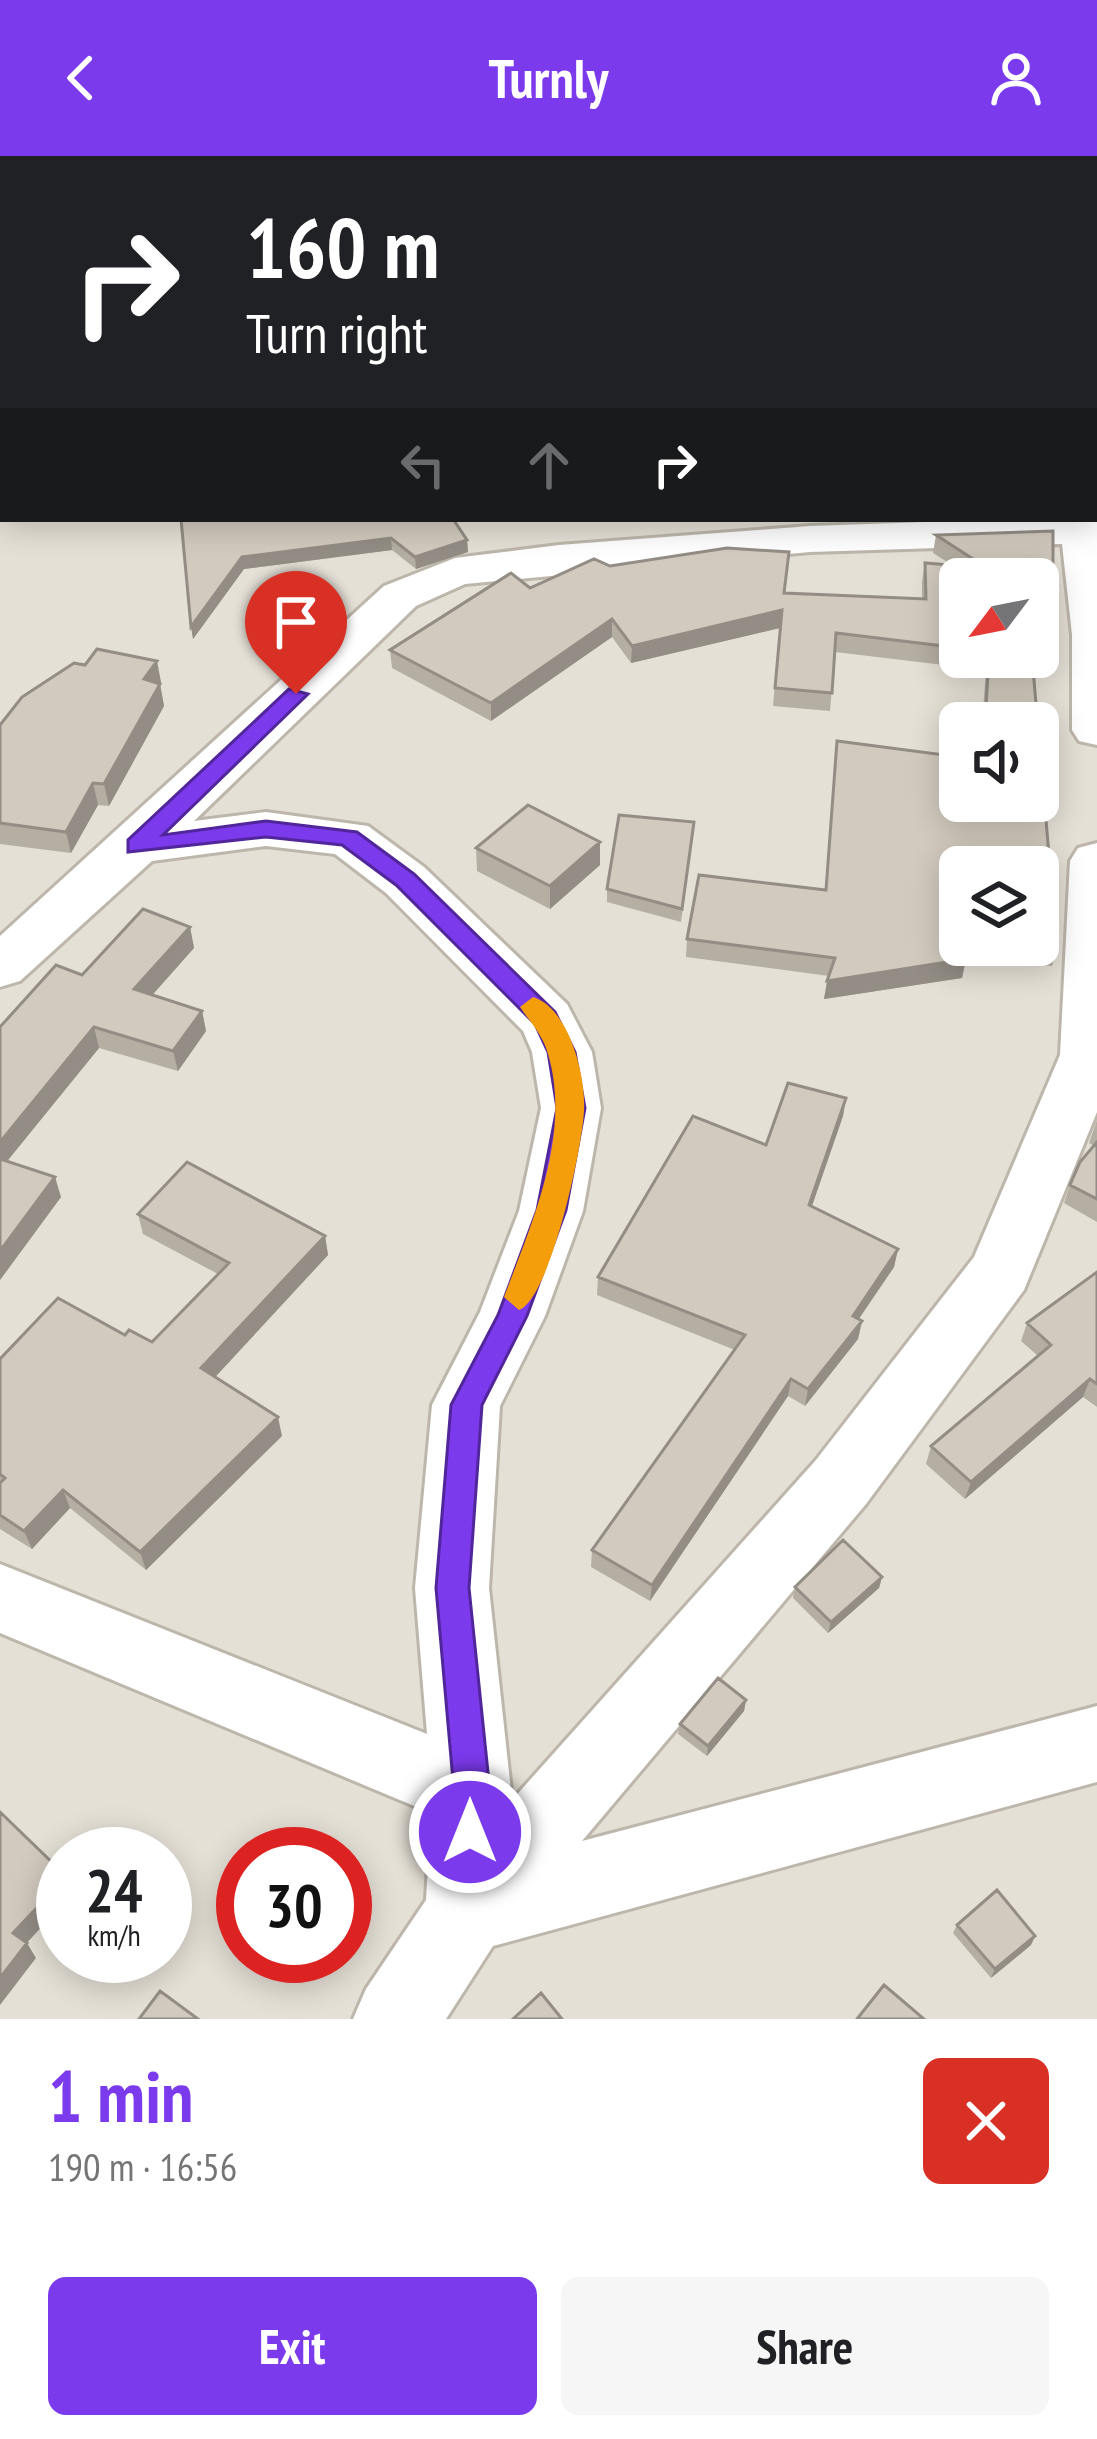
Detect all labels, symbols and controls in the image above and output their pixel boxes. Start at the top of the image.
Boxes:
text: Turnly [489,43,608,113]
icon: back [48,45,114,111]
icon: person [983,45,1049,111]
text: 160 m [246,192,439,301]
icon: right [48,204,204,360]
text: Turn right [246,298,427,368]
icon: left [390,432,456,498]
icon: ahead [516,432,582,498]
icon: right [642,432,708,498]
north arrow [939,558,1059,678]
map controls [939,558,1059,966]
pin [245,571,347,694]
icon: arrive [263,589,329,655]
button: sound [939,702,1059,822]
button: layers [939,846,1059,966]
position arrow [407,1769,533,1895]
speed limit sign: 30 [216,1827,372,1983]
text: 24 [85,1851,143,1929]
text: km/h [87,1915,141,1954]
text: 1 min [48,2049,193,2142]
button: close [923,2058,1049,2184]
text: 190 m · 16:56 [48,2141,237,2192]
button: Exit [48,2277,537,2415]
button: Share [561,2277,1049,2415]

